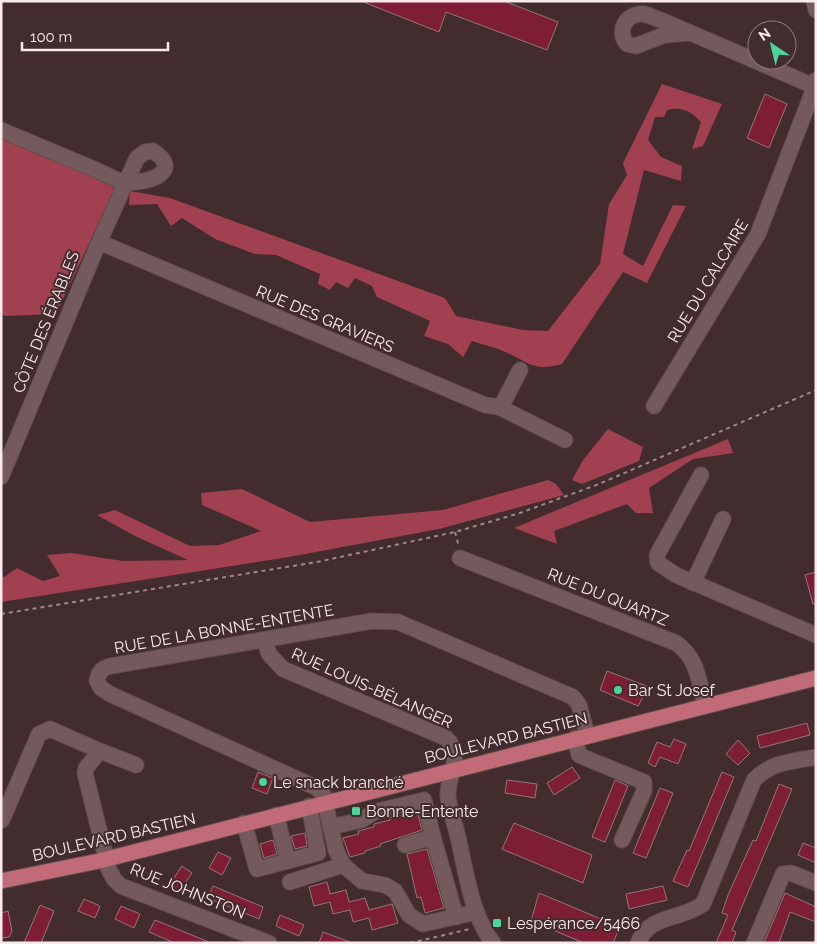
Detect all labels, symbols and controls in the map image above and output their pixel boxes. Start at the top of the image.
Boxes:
scale bar [22,20,169,52]
north arrow [747,20,797,70]
text: N [756,25,774,44]
text: 100 m [30,28,72,46]
street label: RUE DU CALCAIRE [664,216,752,346]
street label: CÔTE DES ÉRABLES [8,248,83,396]
street label: RUE DES GRAVIERS [253,281,397,357]
street label: RUE DU QUARTZ [545,564,671,630]
street label: RUE DE LA BONNE-ENTENTE [113,600,336,658]
street label: RUE LOUIS-BÉLANGER [289,643,456,732]
place label: Bar St Josef [628,681,715,700]
marker: Bar St Josef [612,684,624,696]
street label: BOULEVARD BASTIEN [423,709,589,767]
place label: Le snack branché [273,773,404,792]
marker: Le snack branché [257,776,269,788]
place label: Bonne-Entente [366,802,478,821]
marker: Bonne-Entente [350,805,362,817]
street label: BOULEVARD BASTIEN [30,809,198,865]
street label: RUE JOHNSTON [127,859,249,923]
place label: Lespérance/5466 [507,914,640,933]
marker: Lespérance/5466 [491,917,503,929]

